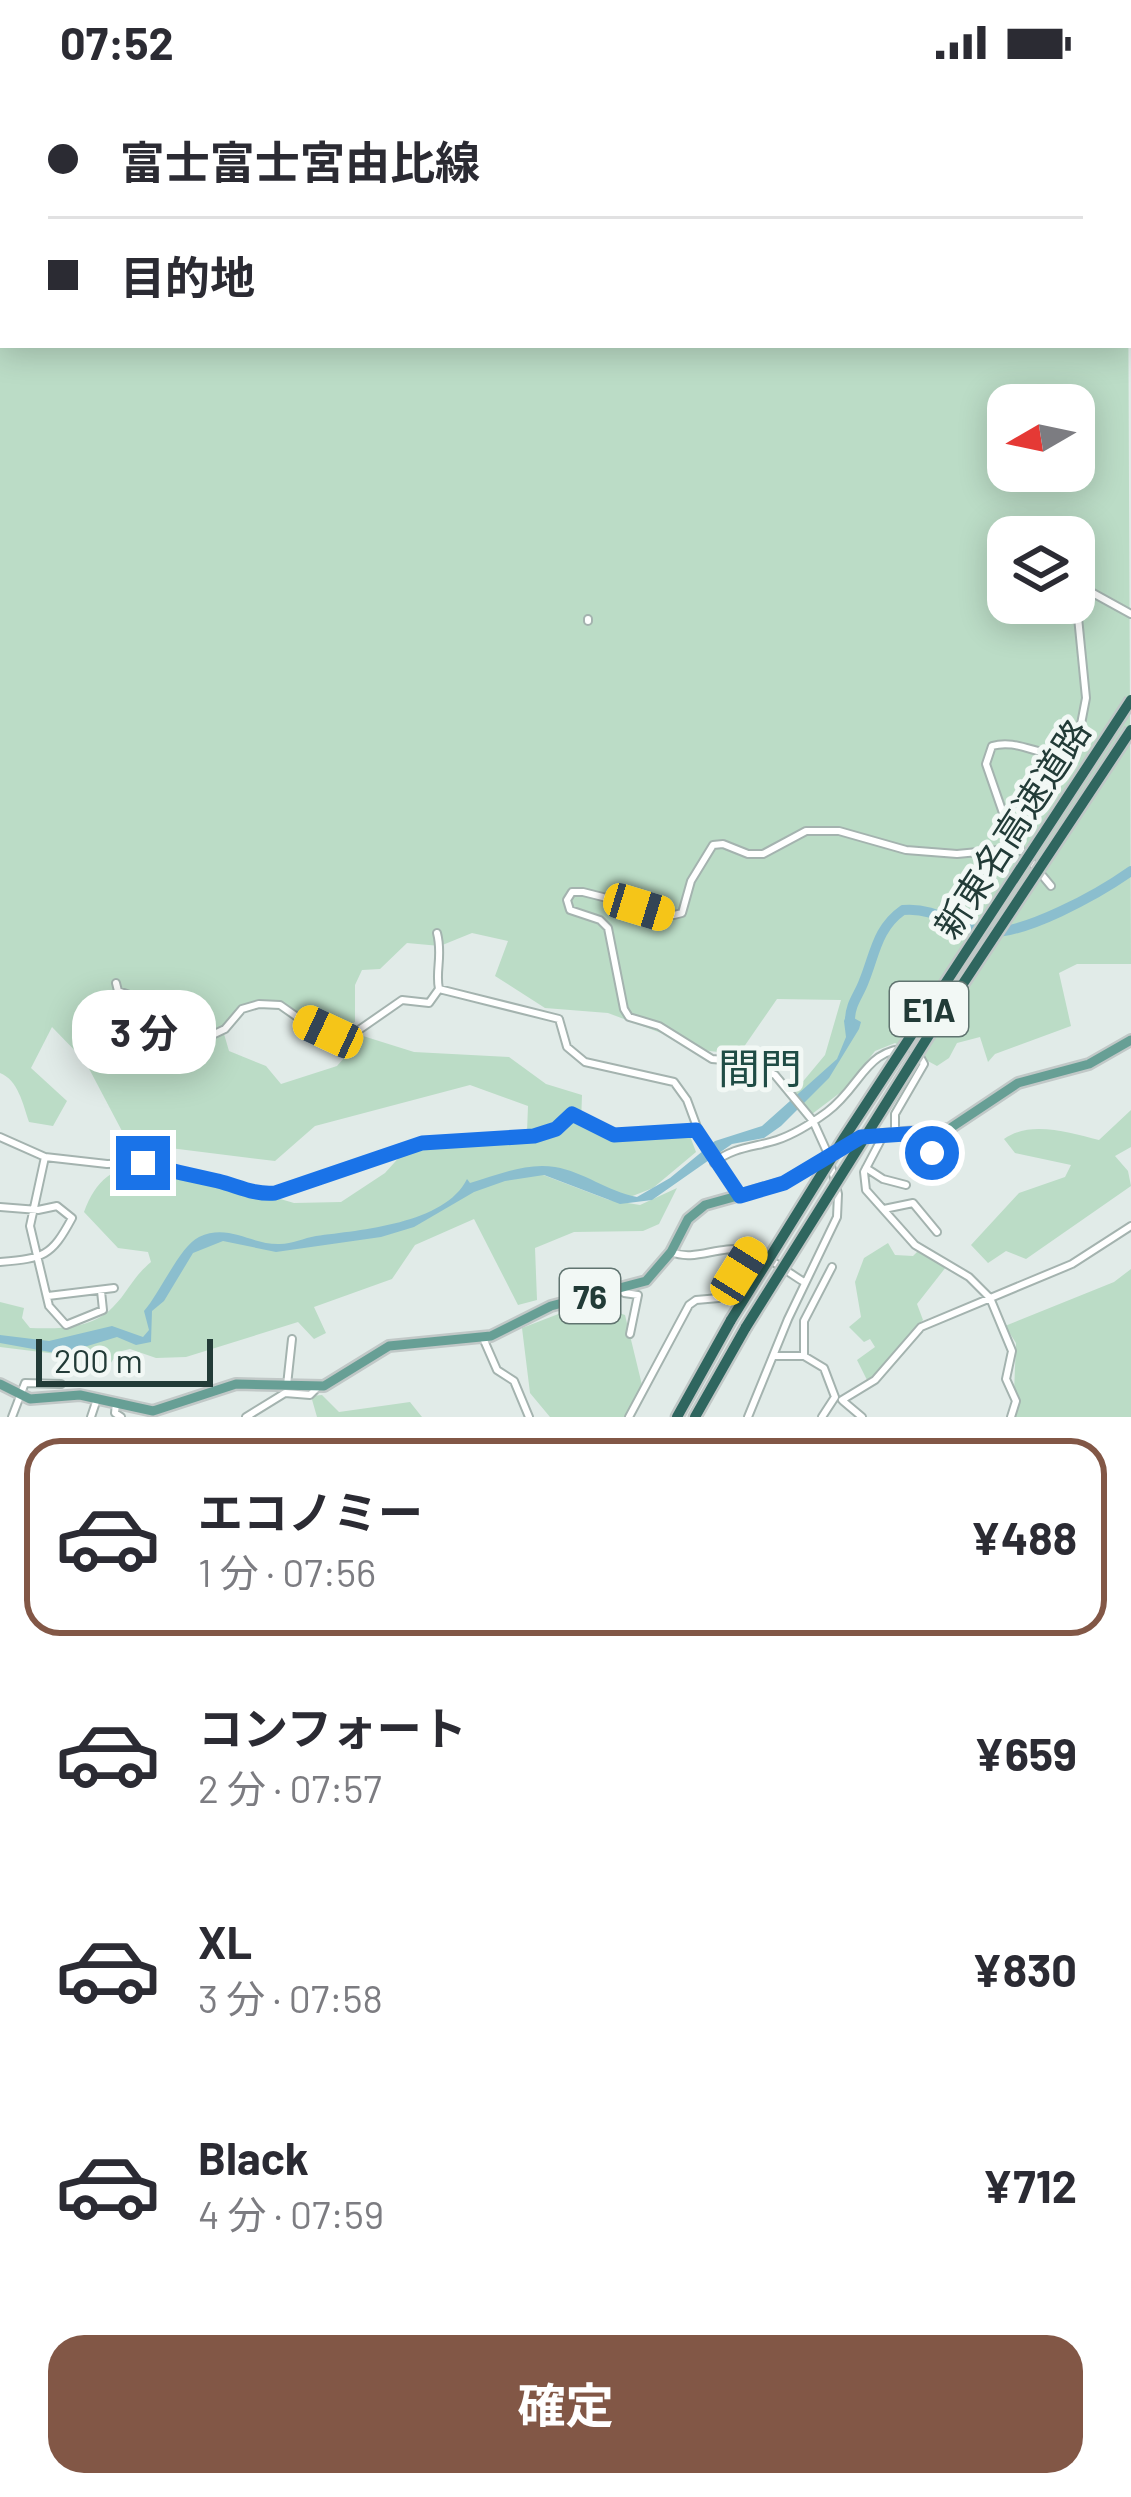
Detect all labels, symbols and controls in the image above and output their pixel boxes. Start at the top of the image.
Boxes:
text: 07:52 [60,15,174,69]
text: 富士富士宮由比線 [120,134,480,188]
text: 目的地 [120,249,255,303]
north arrow [987,384,1095,492]
map controls [987,384,1095,624]
button: layers [987,516,1095,624]
street label: 新東名高速道路 [924,711,1098,945]
car [599,879,679,935]
road number: E1A [890,982,968,1036]
callout: 3 分 [71,989,215,1073]
car [288,1000,368,1064]
text: 3 分 [110,1008,178,1055]
district label: 間門 [718,1042,802,1092]
route start [905,1126,959,1180]
route end [116,1136,170,1190]
car [705,1231,773,1311]
road number: 76 [560,1269,620,1323]
scale bar [36,1333,213,1386]
text: 200 m [54,1340,143,1380]
icon: car [54,1483,162,1591]
text: エコノミー [198,1484,423,1538]
text: ¥488 [970,1510,1077,1564]
text: 1 分 · 07:56 [198,1548,376,1595]
icon: car [54,1699,162,1807]
text: コンフォート [198,1700,467,1754]
text: ¥659 [974,1726,1077,1780]
text: 2 分 · 07:57 [198,1764,382,1811]
text: XL [198,1914,252,1968]
icon: car [54,1915,162,2023]
text: ¥830 [972,1942,1077,1996]
text: 3 分 · 07:58 [198,1974,383,2021]
text: Black [198,2130,309,2184]
icon: car [54,2131,162,2239]
text: ¥712 [982,2158,1077,2212]
text: 4 分 · 07:59 [198,2190,384,2237]
button: 確定 [48,2335,1083,2473]

